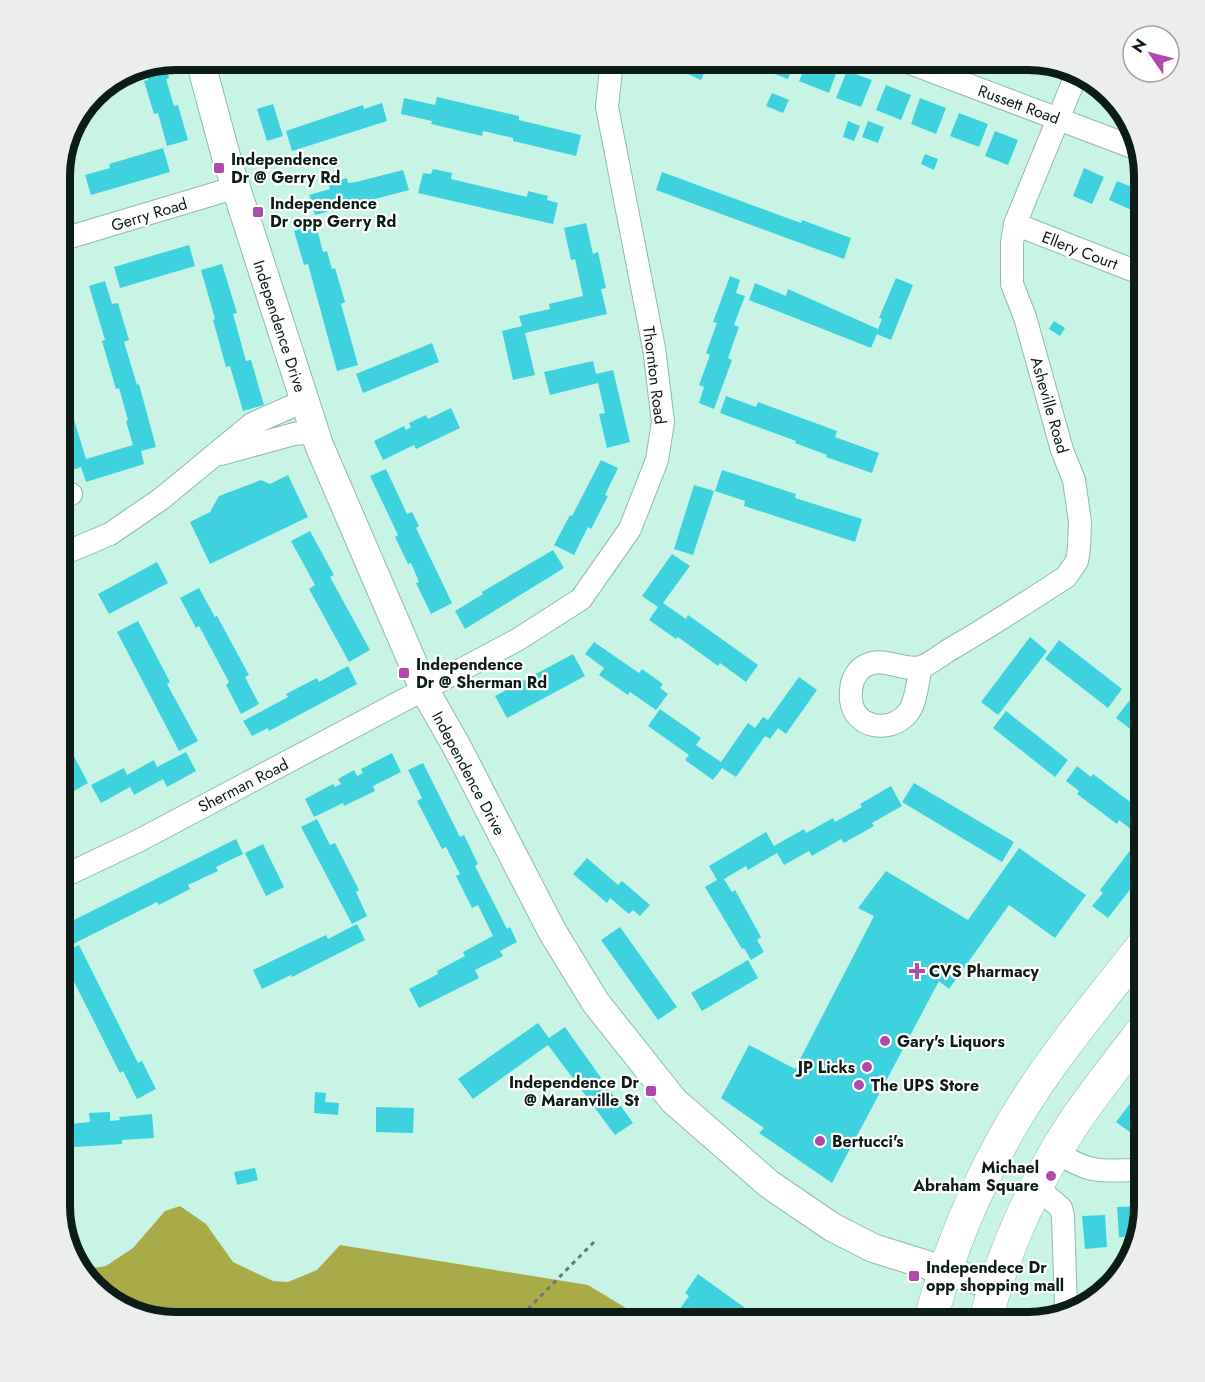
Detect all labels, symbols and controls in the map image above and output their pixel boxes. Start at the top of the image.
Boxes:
north arrow [1121,24,1181,84]
text: N [1126,34,1152,57]
street label: Russett Road [975,79,1063,130]
place label: Independence Dr @ Gerry Rd [231,148,340,189]
marker: Independence Dr @ Gerry Rd [212,161,226,175]
street label: Gerry Road [108,192,190,237]
place label: Independence Dr opp Gerry Rd [270,192,396,233]
marker: Independence Dr opp Gerry Rd [251,205,265,219]
street label: Ellery Court [1039,225,1121,276]
street label: Independence Drive [247,257,312,395]
street label: Thornton Road [637,325,672,425]
street label: Asheville Road [1025,354,1074,456]
place label: Independence Dr @ Sherman Rd [416,653,547,694]
marker: Independence Dr @ Sherman Rd [397,666,411,680]
street label: Independence Drive [426,707,511,839]
street label: Sherman Road [194,753,292,818]
place label: CVS Pharmacy [929,960,1039,983]
marker: CVS Pharmacy [910,964,924,978]
place label: Gary's Liquors [897,1030,1005,1053]
marker: Gary's Liquors [878,1034,892,1048]
place label: JP Licks [795,1056,855,1079]
marker: JP Licks [860,1060,874,1074]
place label: Independence Dr @ Maranville St [509,1071,640,1112]
place label: The UPS Store [871,1074,979,1097]
marker: The UPS Store [852,1078,866,1092]
marker: Independence Dr @ Maranville St [644,1084,658,1098]
place label: Bertucci's [832,1130,904,1153]
marker: Bertucci's [813,1134,827,1148]
place label: Michael Abraham Square [912,1156,1039,1197]
marker: Michael Abraham Square [1044,1169,1058,1183]
place label: Independece Dr opp shopping mall [926,1256,1064,1297]
marker: Independece Dr opp shopping mall [907,1269,921,1283]

